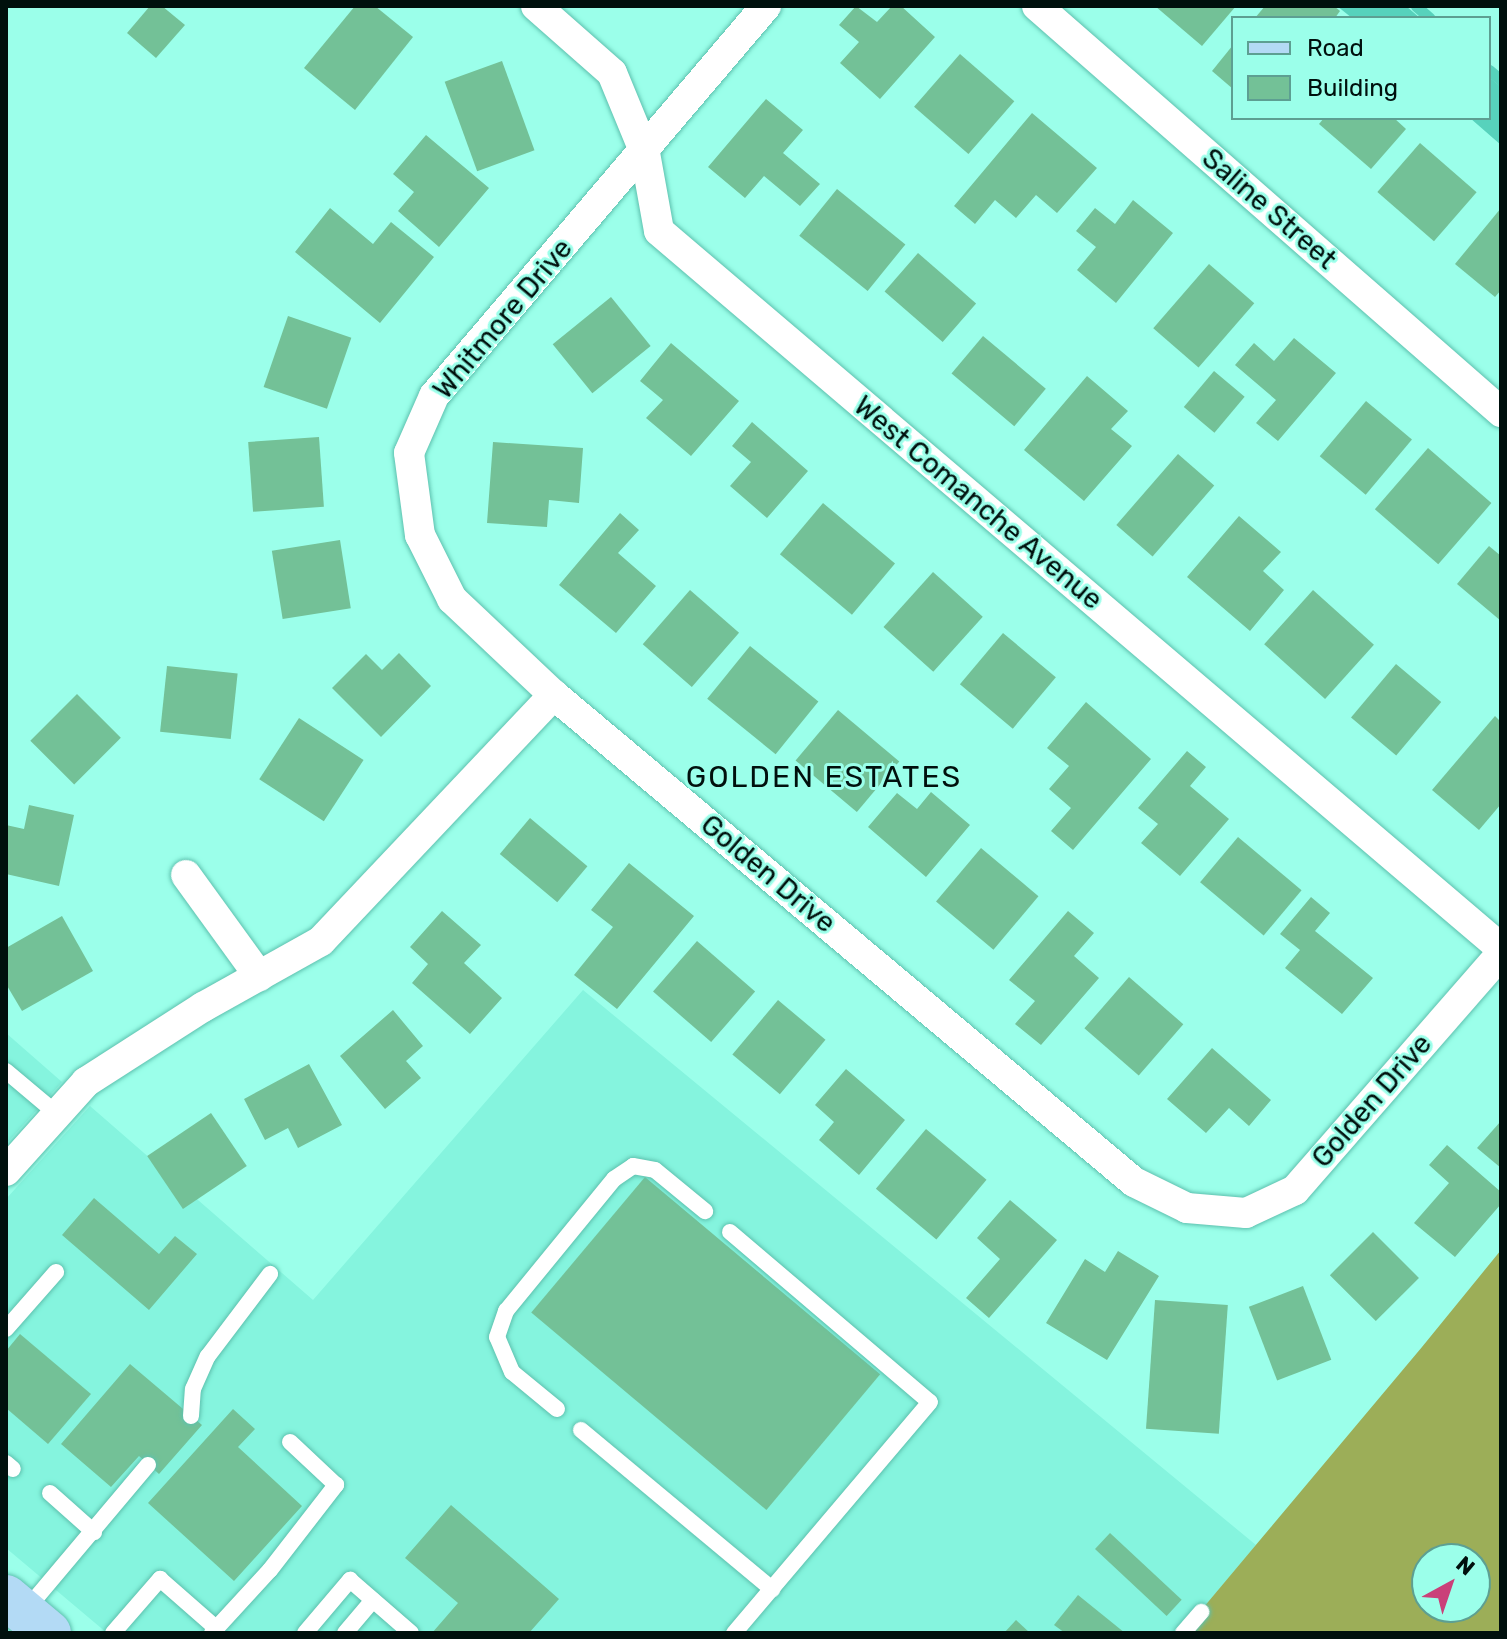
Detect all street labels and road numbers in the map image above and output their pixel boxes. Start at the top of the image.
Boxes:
street label: Saline Street [1195,142,1343,276]
street label: Whitmore Drive [426,232,580,406]
street label: West Comanche Avenue [847,389,1109,617]
street label: Golden Drive [694,808,842,940]
street label: Golden Drive [1305,1028,1439,1174]

